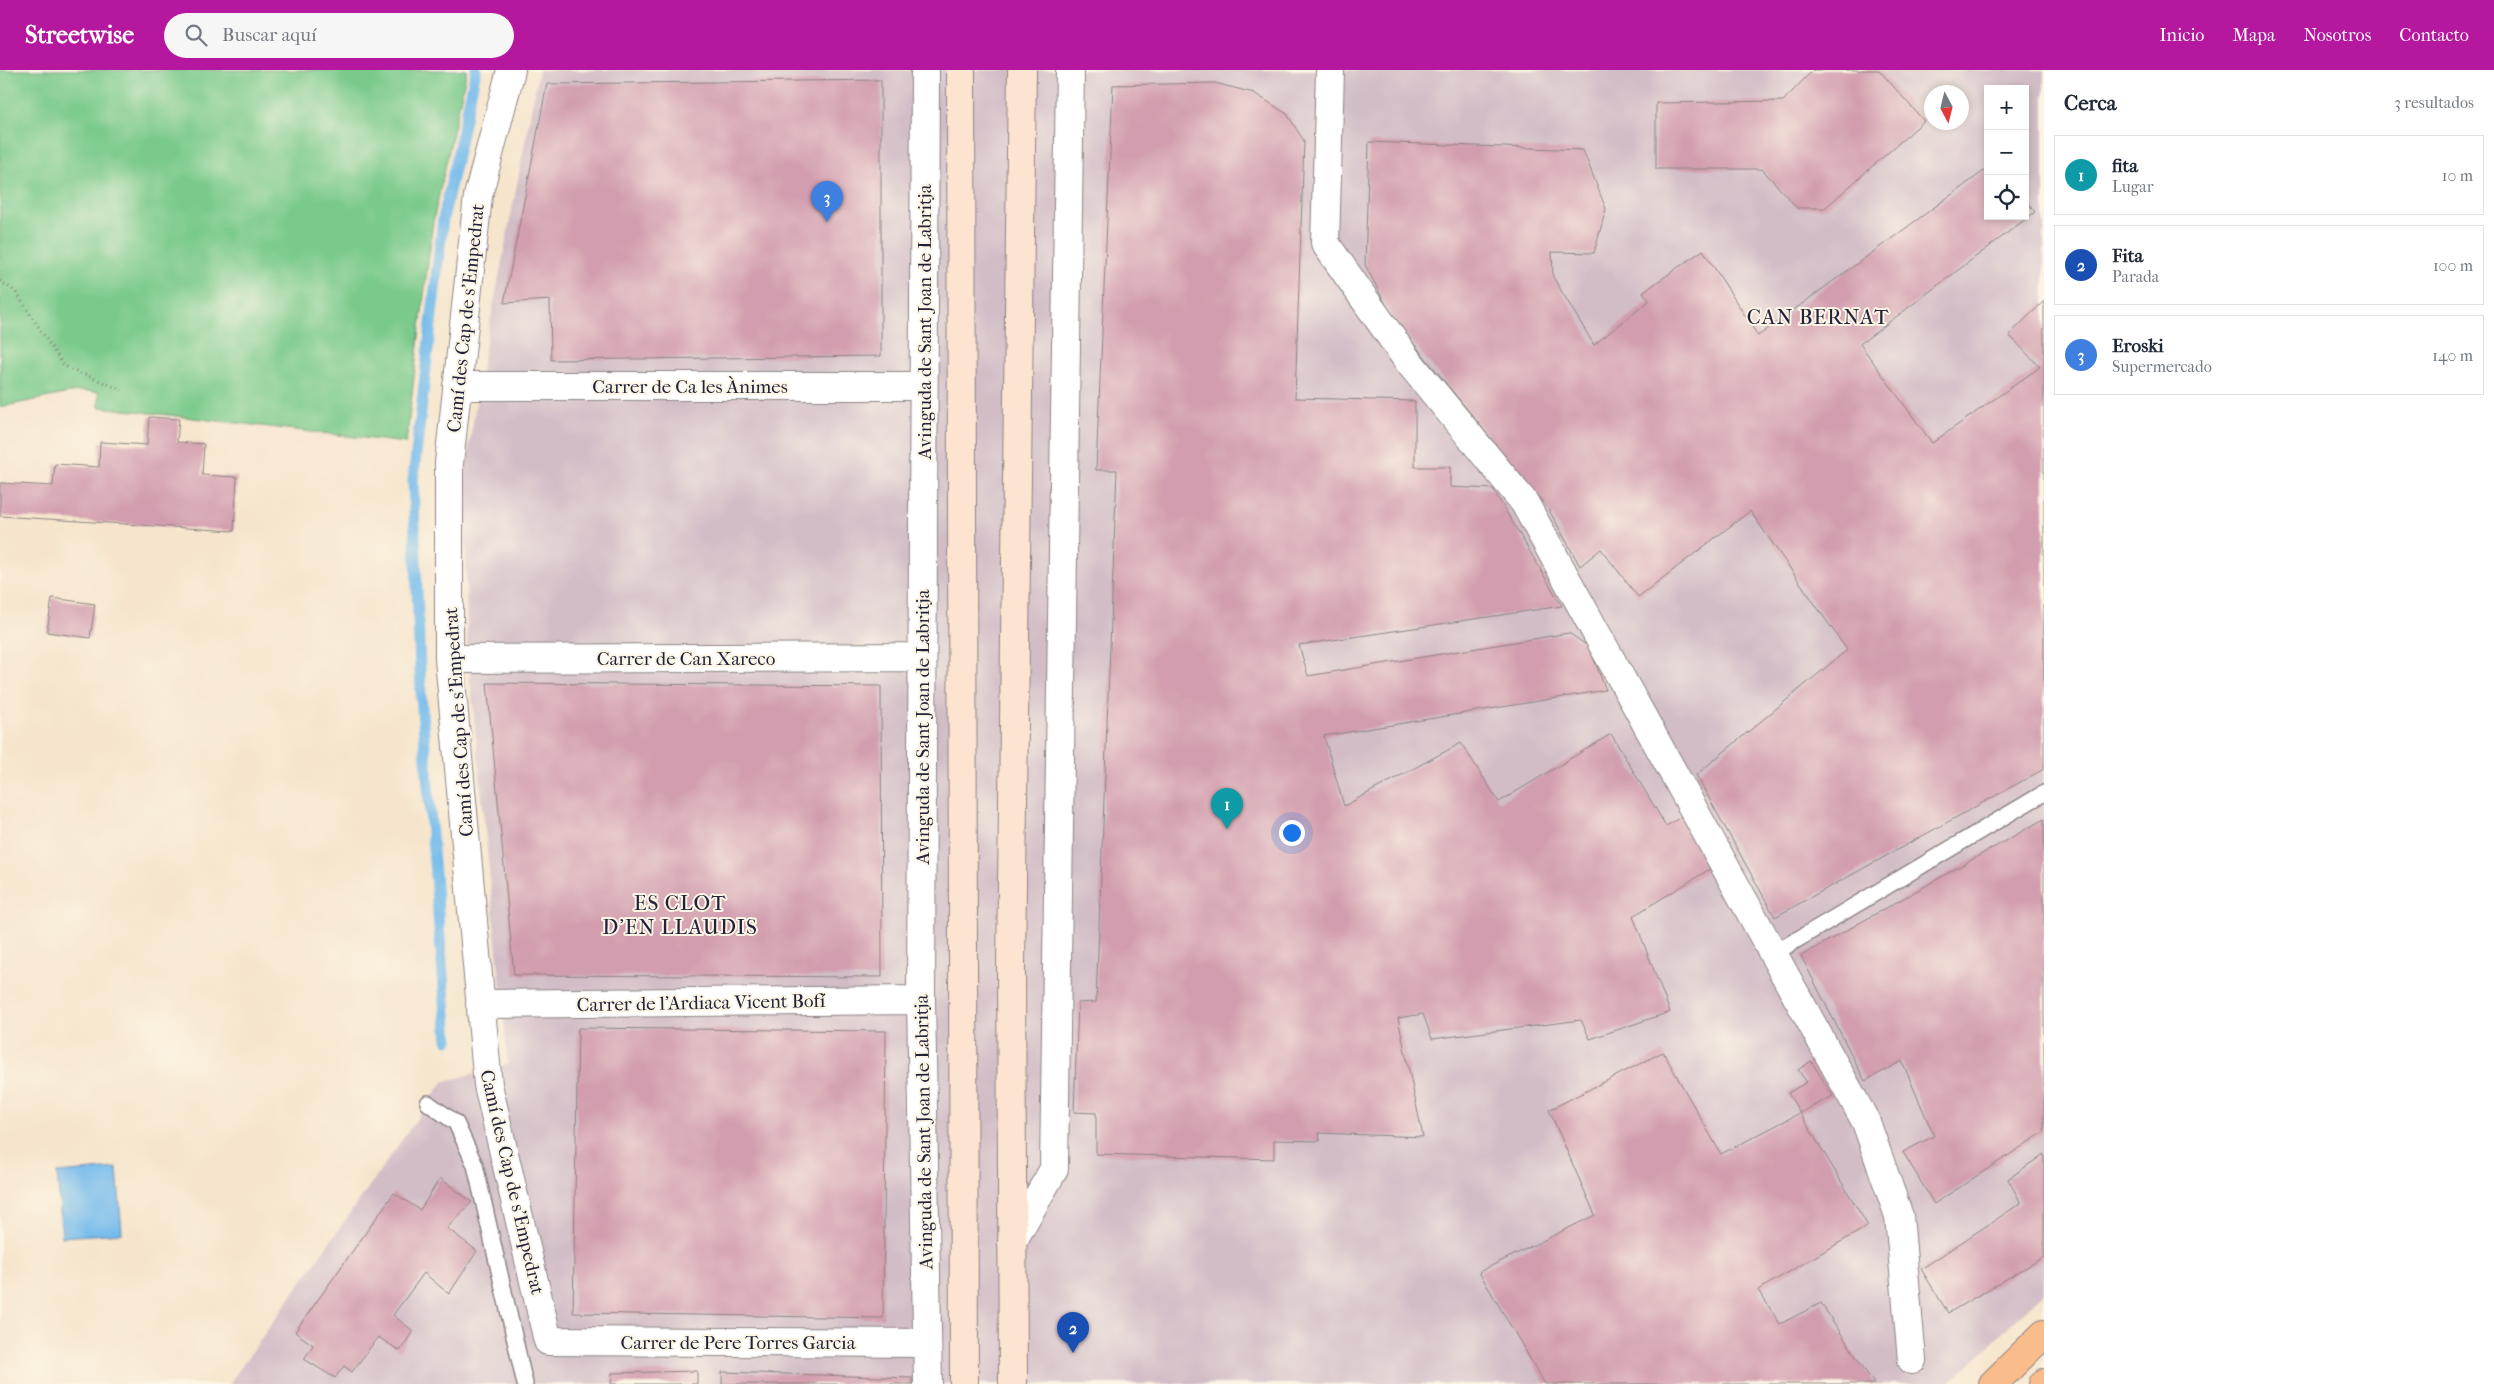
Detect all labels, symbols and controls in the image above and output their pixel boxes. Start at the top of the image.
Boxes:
search box [164,13,514,58]
text: Streetwise [25,21,134,49]
icon: search [182,21,210,49]
text: Buscar aquí [222,24,317,46]
text: Inicio [2160,25,2205,46]
text: Mapa [2233,25,2275,46]
text: Nosotros [2303,25,2371,46]
text: Contacto [2399,25,2469,46]
north arrow [1924,85,1969,130]
map controls [1984,85,2029,220]
button: + [1984,85,2029,130]
text: Cerca [2064,91,2116,115]
text: 3 resultados [2394,93,2474,112]
button: − [1984,130,2029,175]
text: fita [2112,155,2138,177]
text: 1 [2078,166,2084,185]
text: 10 m [2442,166,2473,185]
button: locate [1984,175,2029,220]
text: Lugar [2112,177,2153,196]
pin: 3 [811,181,843,222]
street label: Avinguda de Sant Joan de Labritja [914,184,936,460]
street label: Camí des Cap de s'Empedrat [443,202,489,434]
text: Fita [2112,245,2143,267]
text: 2 [2077,256,2085,275]
text: 100 m [2433,256,2473,275]
text: Parada [2112,267,2159,286]
district label: CAN BERNAT [1747,305,1889,329]
text: Eroski [2112,335,2164,357]
text: 3 [2078,346,2084,365]
text: 140 m [2432,346,2473,365]
text: Supermercado [2112,357,2212,376]
street label: Carrer de Ca les Ànimes [592,376,788,398]
street label: Avinguda de Sant Joan de Labritja [912,589,934,865]
street label: Camí des Cap de s'Empedrat [440,606,478,837]
street label: Carrer de Can Xareco [597,648,776,670]
pin: 1 [1211,788,1243,829]
your location [1279,820,1305,846]
district label: ES CLOT D'EN LLAUDIS [602,891,758,939]
street label: Carrer de l'Ardiaca Vicent Bofí [576,990,826,1016]
street label: Avinguda de Sant Joan de Labritja [911,994,937,1271]
street label: Camí des Cap de s'Empedrat [475,1068,549,1297]
pin: 2 [1057,1312,1089,1353]
street label: Carrer de Pere Torres Garcia [621,1332,856,1354]

